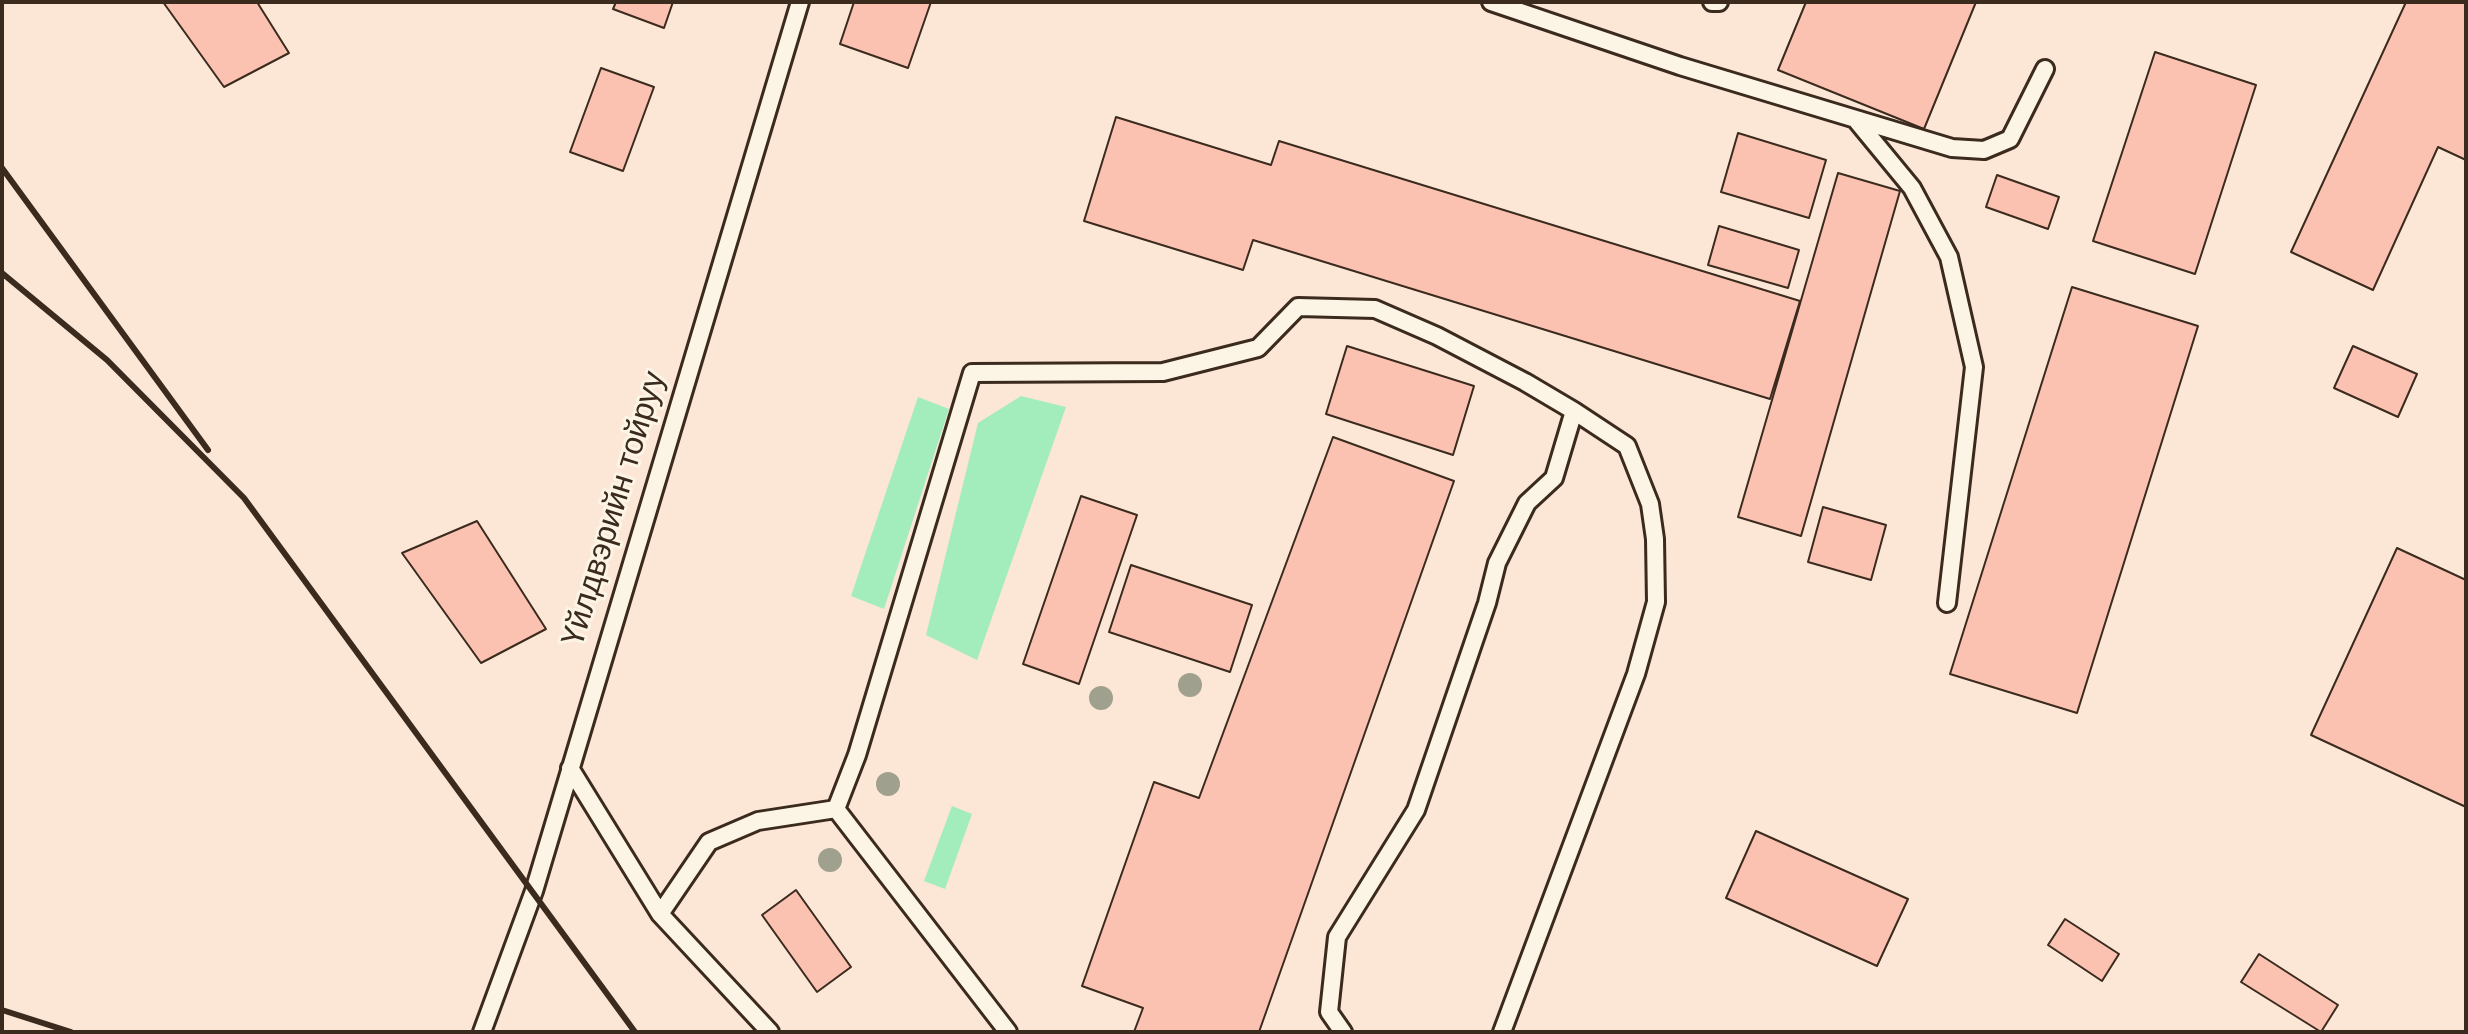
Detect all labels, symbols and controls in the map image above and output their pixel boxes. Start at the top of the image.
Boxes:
street label: Үйлдвэрийн тойруу [558,368,678,652]

